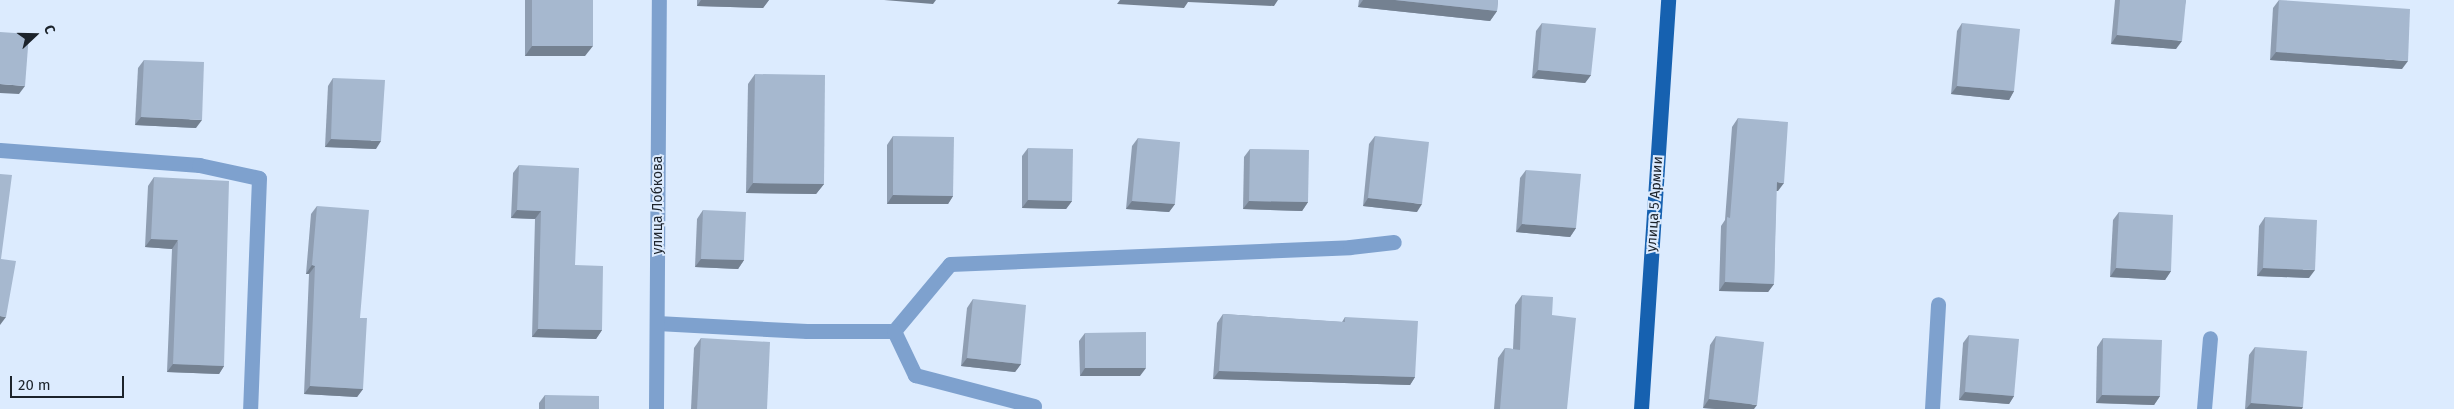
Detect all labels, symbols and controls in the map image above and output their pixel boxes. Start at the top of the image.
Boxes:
north arrow [10,10,60,60]
text: С [40,23,59,36]
street label: улица Лобкова [650,156,666,254]
street label: улица 5 Армии [1643,156,1667,252]
scale bar [12,366,126,398]
text: 20 m [18,376,51,394]

